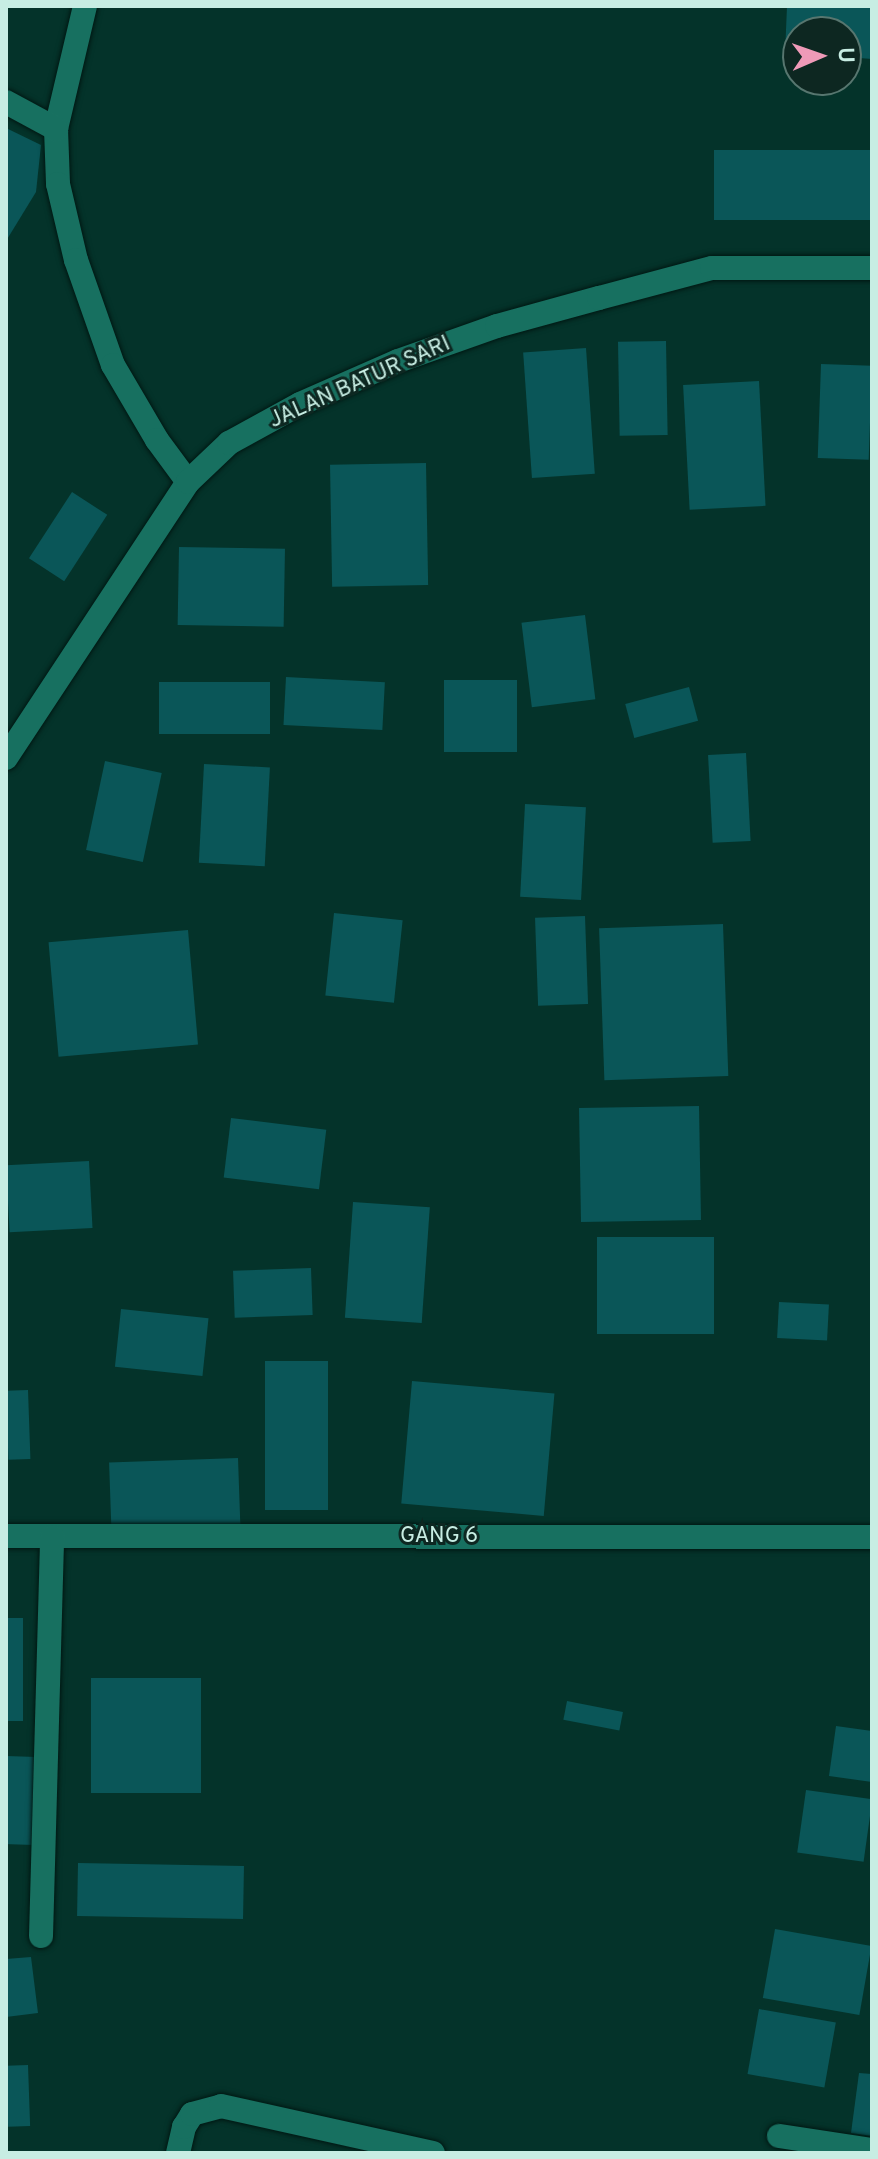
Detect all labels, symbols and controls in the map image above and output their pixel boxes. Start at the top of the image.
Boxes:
north arrow [782,16,862,96]
text: U [831,47,858,64]
street label: JALAN BATUR SARI [265,331,455,435]
street label: GANG 6 [400,1524,478,1550]

